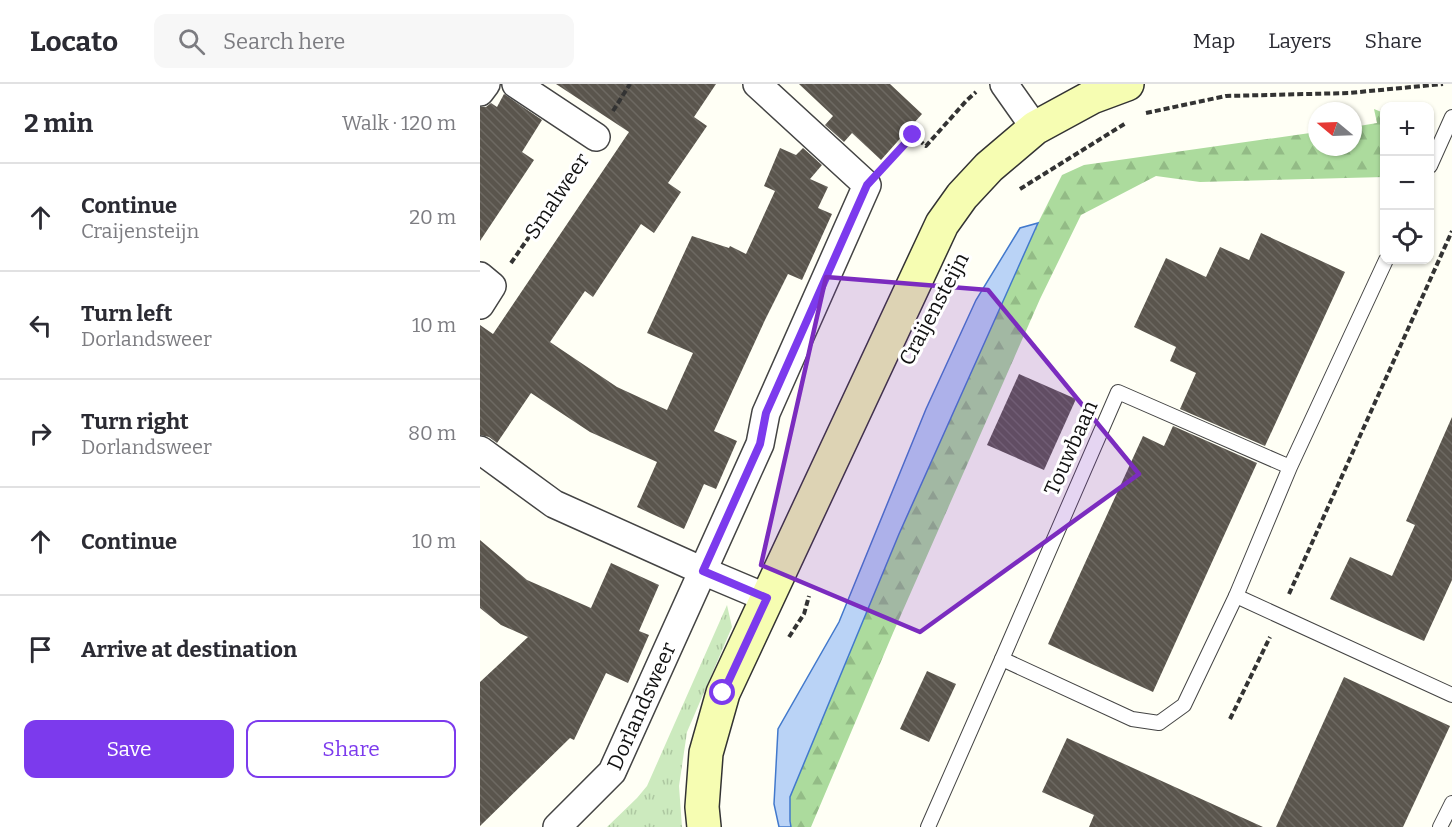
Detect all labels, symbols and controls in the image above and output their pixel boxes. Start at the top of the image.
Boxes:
search box [154,14,574,68]
text: Locato [30,25,118,58]
icon: search [175,25,208,58]
text: Search here [223,28,345,55]
text: Map [1193,28,1235,54]
text: Layers [1268,28,1332,54]
text: Share [1365,28,1422,54]
north arrow [1308,102,1362,156]
map controls [1380,102,1434,264]
button: + [1380,102,1434,156]
text: 2 min [24,108,93,139]
text: Walk · 120 m [342,111,456,135]
route end [899,121,925,147]
street label: Smalweer [519,148,595,244]
button: − [1380,156,1434,210]
text: Continue [81,192,177,219]
icon: ahead [24,201,57,234]
text: 20 m [409,205,456,229]
button: locate [1380,210,1434,264]
text: Craijensteijn [81,219,199,243]
street label: Craijensteijn [893,248,975,370]
text: Turn left [81,300,173,327]
icon: left [24,309,57,342]
text: 10 m [412,313,456,337]
text: Dorlandsweer [81,327,212,351]
street label: Touwbaan [1039,397,1103,499]
text: Turn right [81,408,189,435]
icon: right [24,417,57,450]
text: 80 m [408,421,456,445]
text: Dorlandsweer [81,435,212,459]
icon: ahead [24,525,57,558]
text: Continue [81,528,177,555]
text: 10 m [412,529,456,553]
icon: arrive [24,633,57,666]
text: Arrive at destination [81,636,297,663]
street label: Dorlandsweer [602,638,682,774]
route start [709,679,735,705]
button: Save [24,720,234,778]
button: Share [246,720,456,778]

